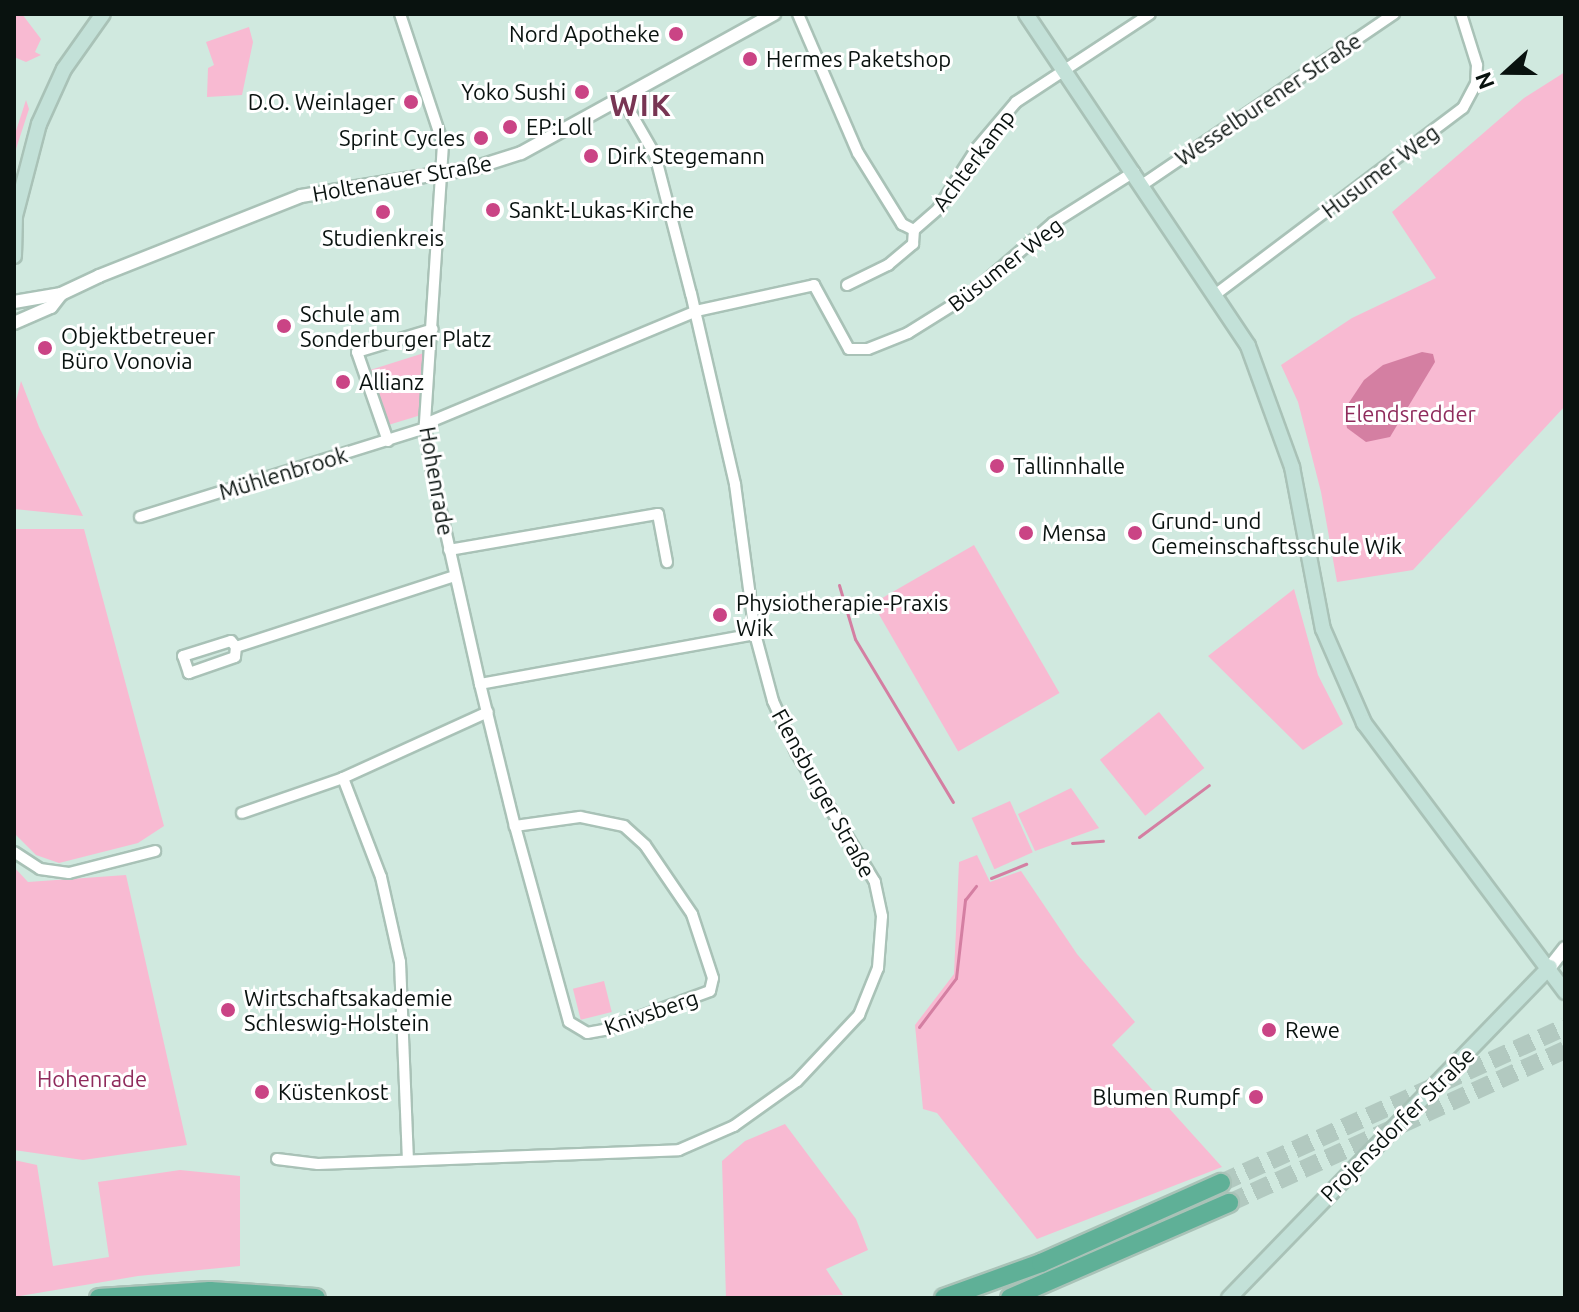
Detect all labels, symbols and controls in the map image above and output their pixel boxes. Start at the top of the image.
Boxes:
place label: Nord Apotheke [509,21,660,47]
marker: Nord Apotheke [667,25,685,43]
street label: Wesselburener Straße [1170,27,1366,171]
north arrow [1467,32,1547,112]
place label: Hermes Paketshop [766,46,951,72]
marker: Hermes Paketshop [741,50,759,68]
text: N [1470,69,1499,93]
place label: Yoko Sushi [461,79,566,105]
marker: Yoko Sushi [573,83,591,101]
district label: WIK [609,87,673,123]
place label: D.O. Weinlager [248,89,395,115]
marker: D.O. Weinlager [402,93,420,111]
street label: Achterkamp [926,104,1020,216]
place label: EP:Loll [526,114,593,140]
marker: EP:Loll [501,118,519,136]
street label: Husumer Weg [1316,119,1444,223]
place label: Sprint Cycles [339,125,465,151]
marker: Sprint Cycles [472,129,490,147]
place label: Dirk Stegemann [607,143,765,169]
marker: Dirk Stegemann [582,147,600,165]
street label: Holtenauer Straße [310,149,494,207]
place label: Sankt-Lukas-Kirche [509,197,694,223]
marker: Sankt-Lukas-Kirche [484,201,502,219]
marker: Studienkreis [374,203,392,221]
street label: Büsumer Weg [943,211,1067,317]
place label: Studienkreis [322,225,444,251]
place label: Schule am Sonderburger Platz [300,300,491,352]
marker: Schule am Sonderburger Platz [275,317,293,335]
place label: Objektbetreuer Büro Vonovia [61,322,215,374]
marker: Objektbetreuer Büro Vonovia [36,339,54,357]
place label: Allianz [359,369,424,395]
marker: Allianz [334,373,352,391]
park label: Elendsredder [1344,401,1476,427]
street label: Hohenrade [414,424,460,538]
street label: Mühlenbrook [216,441,350,505]
place label: Tallinnhalle [1013,453,1125,479]
marker: Tallinnhalle [988,457,1006,475]
place label: Grund- und Gemeinschaftsschule Wik [1151,507,1402,558]
place label: Mensa [1042,520,1107,546]
marker: Mensa [1017,524,1035,542]
marker: Grund- und Gemeinschaftsschule Wik [1126,524,1144,542]
place label: Physiotherapie-Praxis Wik [736,589,948,640]
marker: Physiotherapie-Praxis Wik [711,606,729,624]
street label: Flensburger Straße [767,704,881,882]
place label: Wirtschaftsakademie Schleswig-Holstein [244,984,453,1036]
street label: Knivsberg [601,984,701,1040]
marker: Wirtschaftsakademie Schleswig-Holstein [219,1001,237,1019]
place label: Rewe [1285,1017,1340,1043]
marker: Rewe [1260,1021,1278,1039]
street label: Projensdorfer Straße [1314,1041,1480,1207]
park label: Hohenrade [37,1066,147,1092]
place label: Küstenkost [278,1079,388,1105]
marker: Küstenkost [253,1083,271,1101]
place label: Blumen Rumpf [1092,1084,1240,1110]
marker: Blumen Rumpf [1247,1088,1265,1106]

